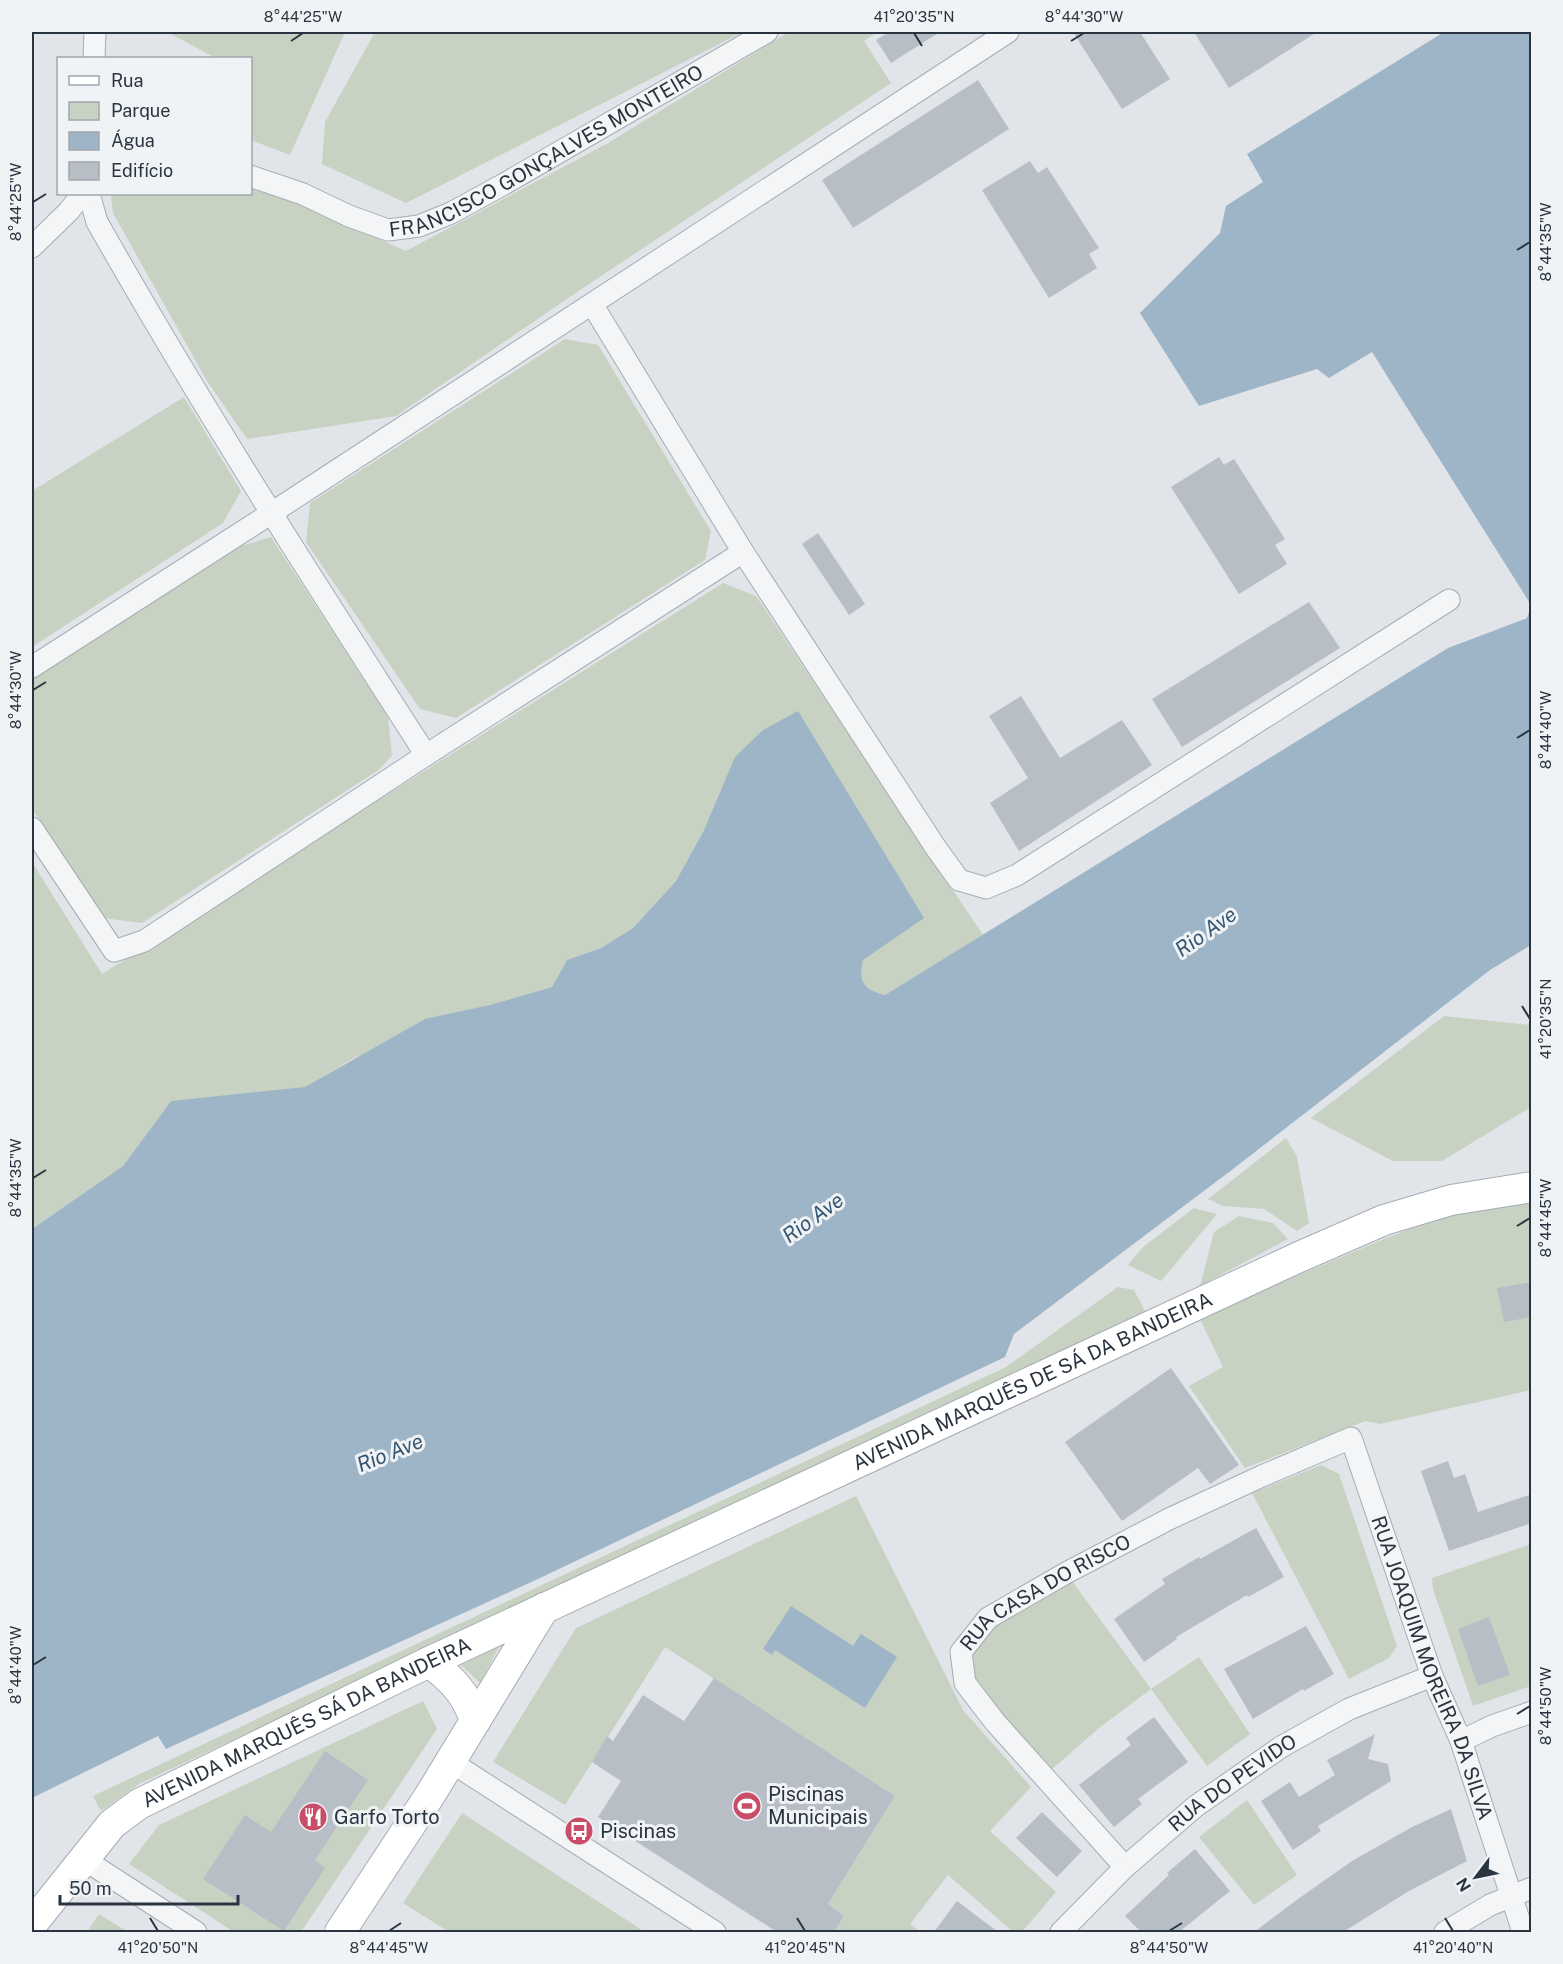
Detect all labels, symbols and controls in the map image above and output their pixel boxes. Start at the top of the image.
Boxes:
text: 8°44'25"W [264,8,342,25]
text: 41°20'35"N [873,8,955,25]
text: 8°44'30"W [1045,8,1123,25]
legend [57,57,252,195]
street label: FRANCISCO GONÇALVES MONTEIRO [388,60,707,242]
text: Rua [111,70,143,91]
text: Parque [111,100,171,121]
text: Água [111,129,155,151]
text: Edifício [111,160,173,181]
text: 8°44'25"W [7,163,24,241]
text: 8°44'35"W [1537,203,1554,281]
text: 8°44'30"W [7,651,24,729]
text: 8°44'40"W [1537,691,1554,769]
water label: Rio Ave [1170,901,1241,962]
text: 41°20'35"N [1537,978,1554,1060]
text: 8°44'35"W [7,1139,24,1217]
text: 8°44'45"W [1537,1179,1554,1257]
water label: Rio Ave [777,1187,848,1248]
street label: AVENIDA MARQUÊS DE SÁ DA BANDEIRA [849,1287,1216,1475]
water label: Rio Ave [353,1428,427,1477]
street label: RUA JOAQUIM MOREIRA DA SILVA [1366,1513,1498,1823]
street label: RUA CASA DO RISCO [955,1529,1134,1655]
text: 8°44'40"W [7,1626,24,1704]
street label: AVENIDA MARQUÊS SÁ DA BANDEIRA [138,1632,475,1813]
text: 8°44'50"W [1537,1667,1554,1745]
street label: RUA DO PEVIDO [1163,1729,1301,1836]
place label: Piscinas Municipais [768,1782,868,1829]
sports icon: Piscinas Municipais [731,1790,763,1822]
restaurant icon: Garfo Torto [297,1801,329,1833]
place label: Garfo Torto [334,1805,440,1829]
bus stop icon: Piscinas [563,1815,595,1847]
place label: Piscinas [600,1819,676,1843]
north arrow [1446,1847,1506,1907]
scale bar [60,1868,238,1906]
text: N [1452,1874,1475,1895]
text: 50 m [69,1878,112,1899]
text: 41°20'50"N [118,1939,198,1956]
text: 8°44'45"W [350,1939,428,1956]
text: 41°20'45"N [765,1939,845,1956]
text: 8°44'50"W [1130,1939,1208,1956]
text: 41°20'40"N [1413,1939,1493,1956]

